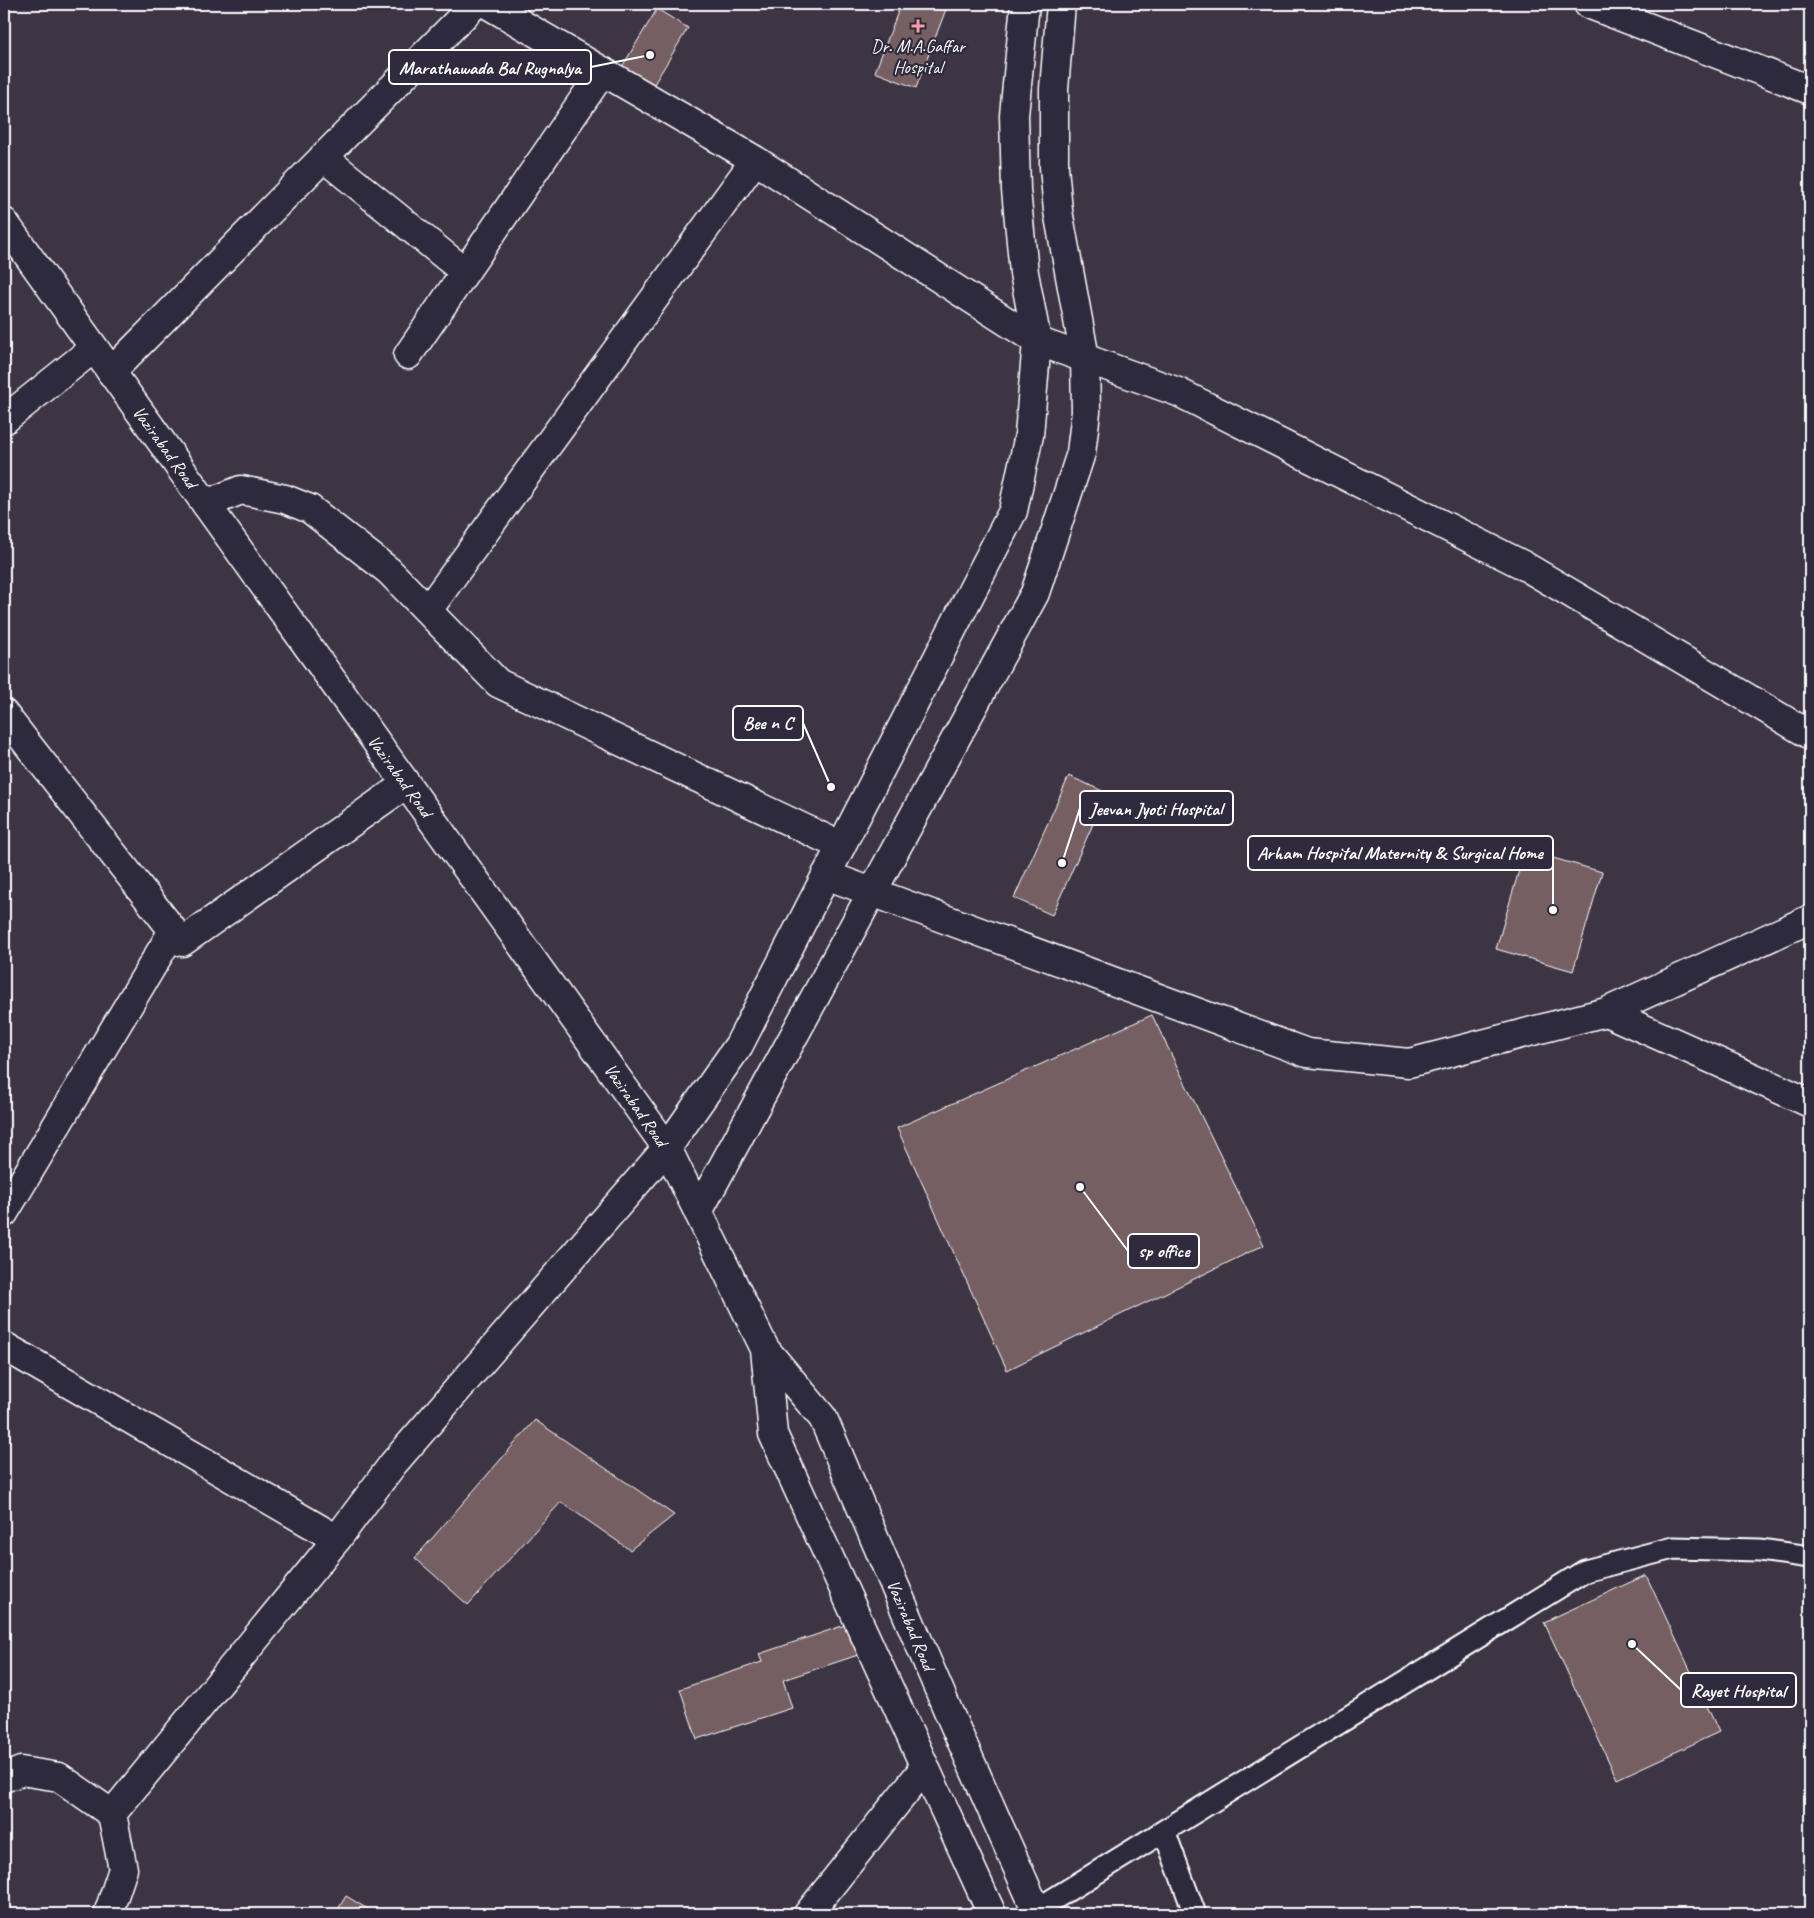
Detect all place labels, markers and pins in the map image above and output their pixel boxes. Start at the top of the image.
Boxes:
marker: Dr. M.A.Gaffar Hospital [911,19,925,33]
place label: Dr. M.A.Gaffar Hospital [871,35,967,78]
callout: Marathawada Bal Rugnalya [389,50,591,84]
callout: Bee n C [733,706,803,740]
callout: Jeevan Jyoti Hospital [1080,791,1233,825]
callout: Arham Hospital Maternity & Surgical Home [1248,836,1553,870]
callout: sp office [1128,1234,1199,1268]
callout: Rayet Hospital [1681,1673,1796,1707]

